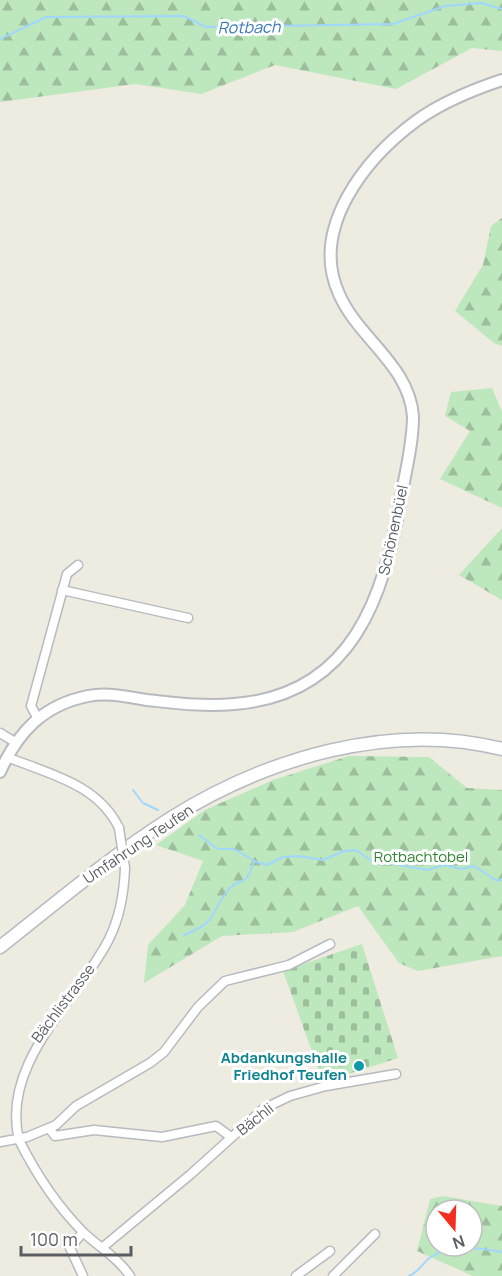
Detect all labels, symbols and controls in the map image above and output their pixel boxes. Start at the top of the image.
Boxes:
water label: Rotbach [217,15,281,39]
street label: Schönenbüel [373,483,413,577]
street label: Umfahrung Teufen [79,799,197,889]
park label: Rotbachtobel [374,846,468,867]
street label: Bächlistrasse [26,959,100,1047]
place label: Abdankungshalle Friedhof Teufen [221,1047,347,1085]
marker: Abdankungshalle Friedhof Teufen [352,1059,366,1073]
street label: Bächli [232,1098,278,1140]
north arrow [424,1198,484,1258]
scale bar [21,1219,130,1257]
text: 100 m [30,1227,78,1251]
text: N [450,1230,468,1254]

